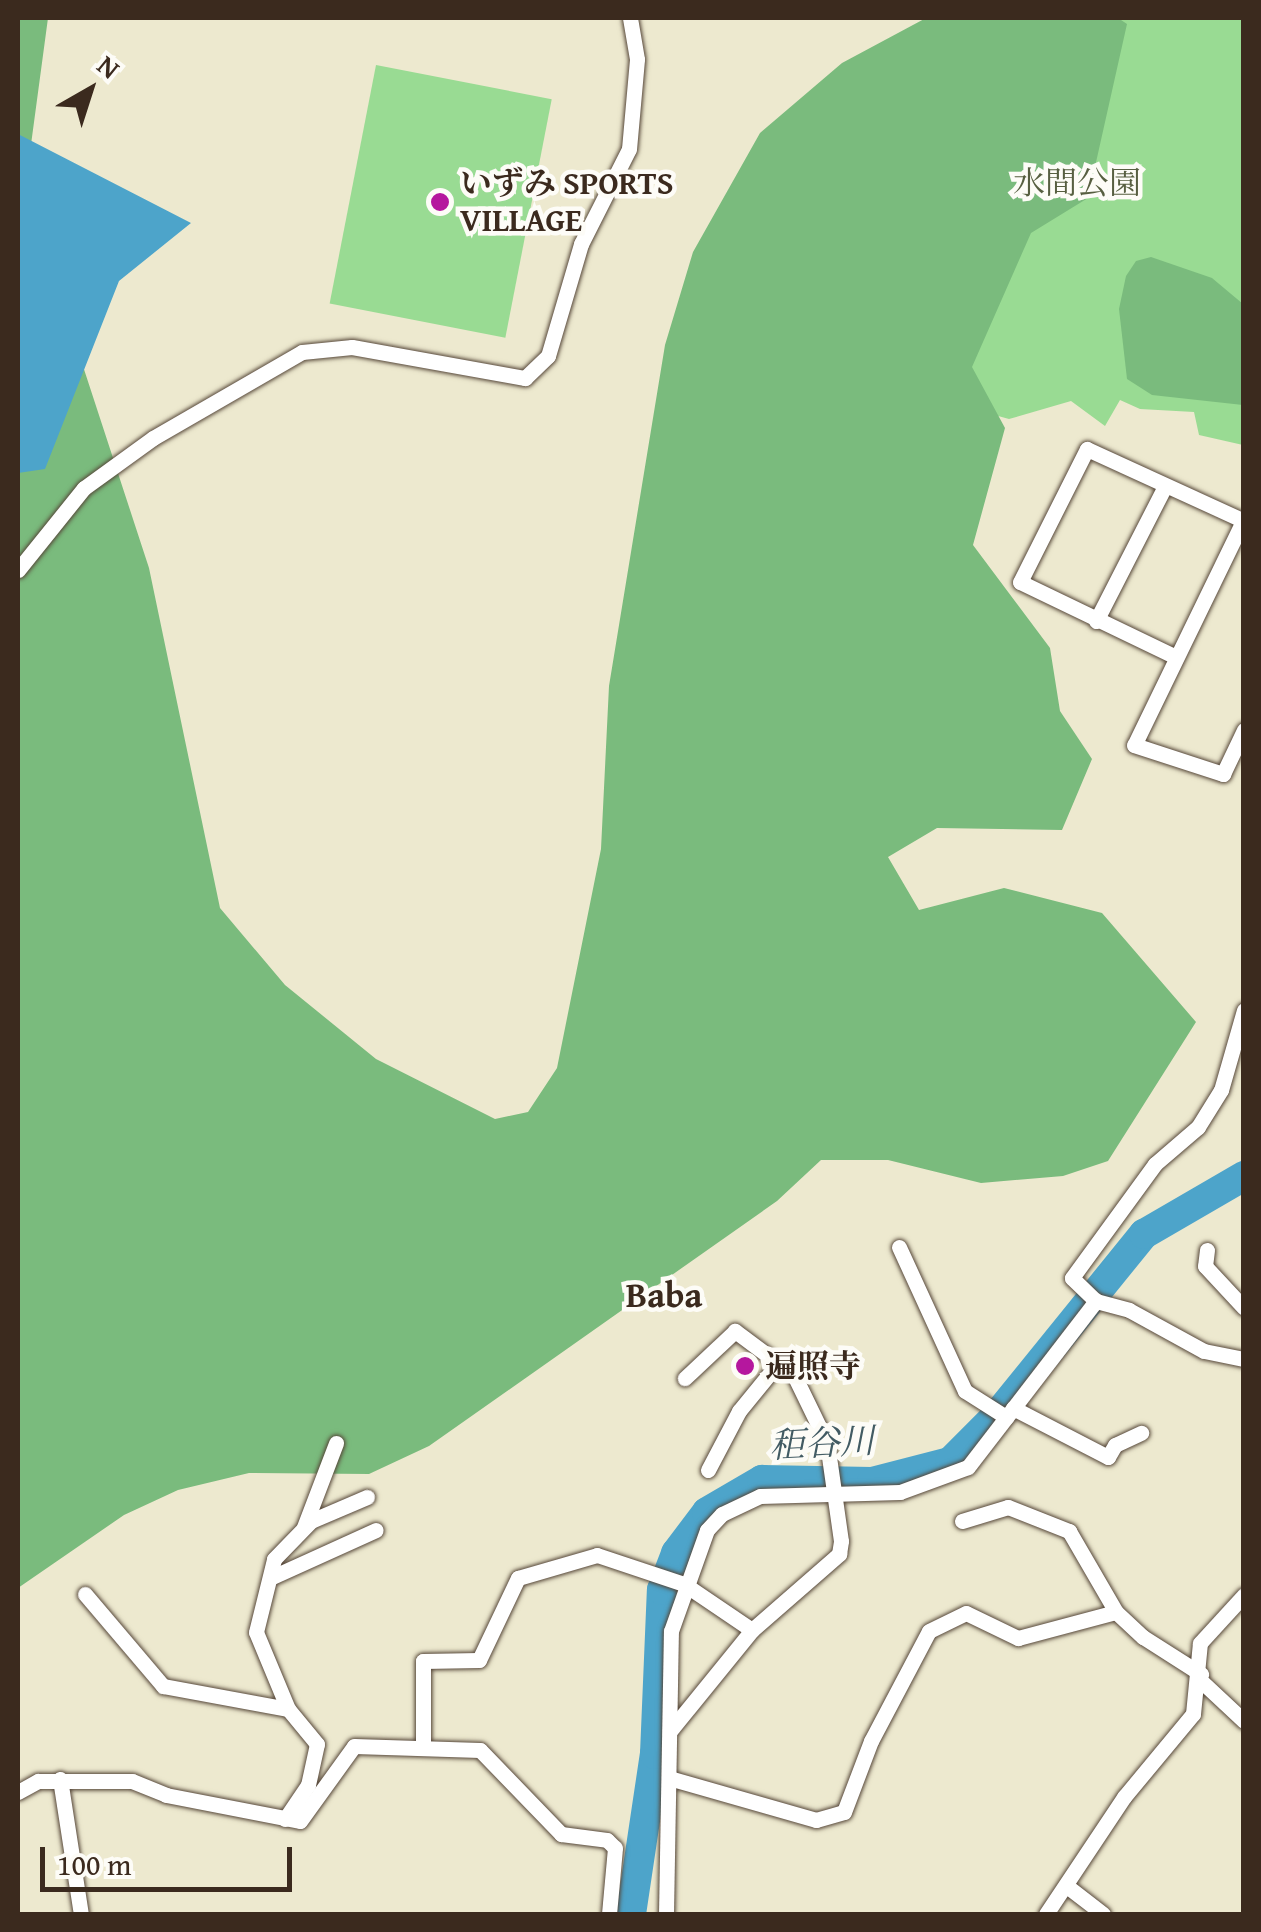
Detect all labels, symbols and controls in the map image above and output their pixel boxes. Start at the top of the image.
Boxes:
north arrow [40,40,140,140]
text: N [89,44,129,88]
park label: 水間公園 [1013,164,1141,202]
place label: いずみ SPORTS VILLAGE [460,165,673,240]
marker: いずみ SPORTS VILLAGE [429,191,451,213]
district label: Baba [626,1274,702,1316]
place label: 遍照寺 [765,1347,861,1385]
marker: 遍照寺 [734,1355,756,1377]
water label: 秬谷川 [768,1419,876,1467]
scale bar [45,1827,298,1889]
text: 100 m [57,1842,131,1886]

